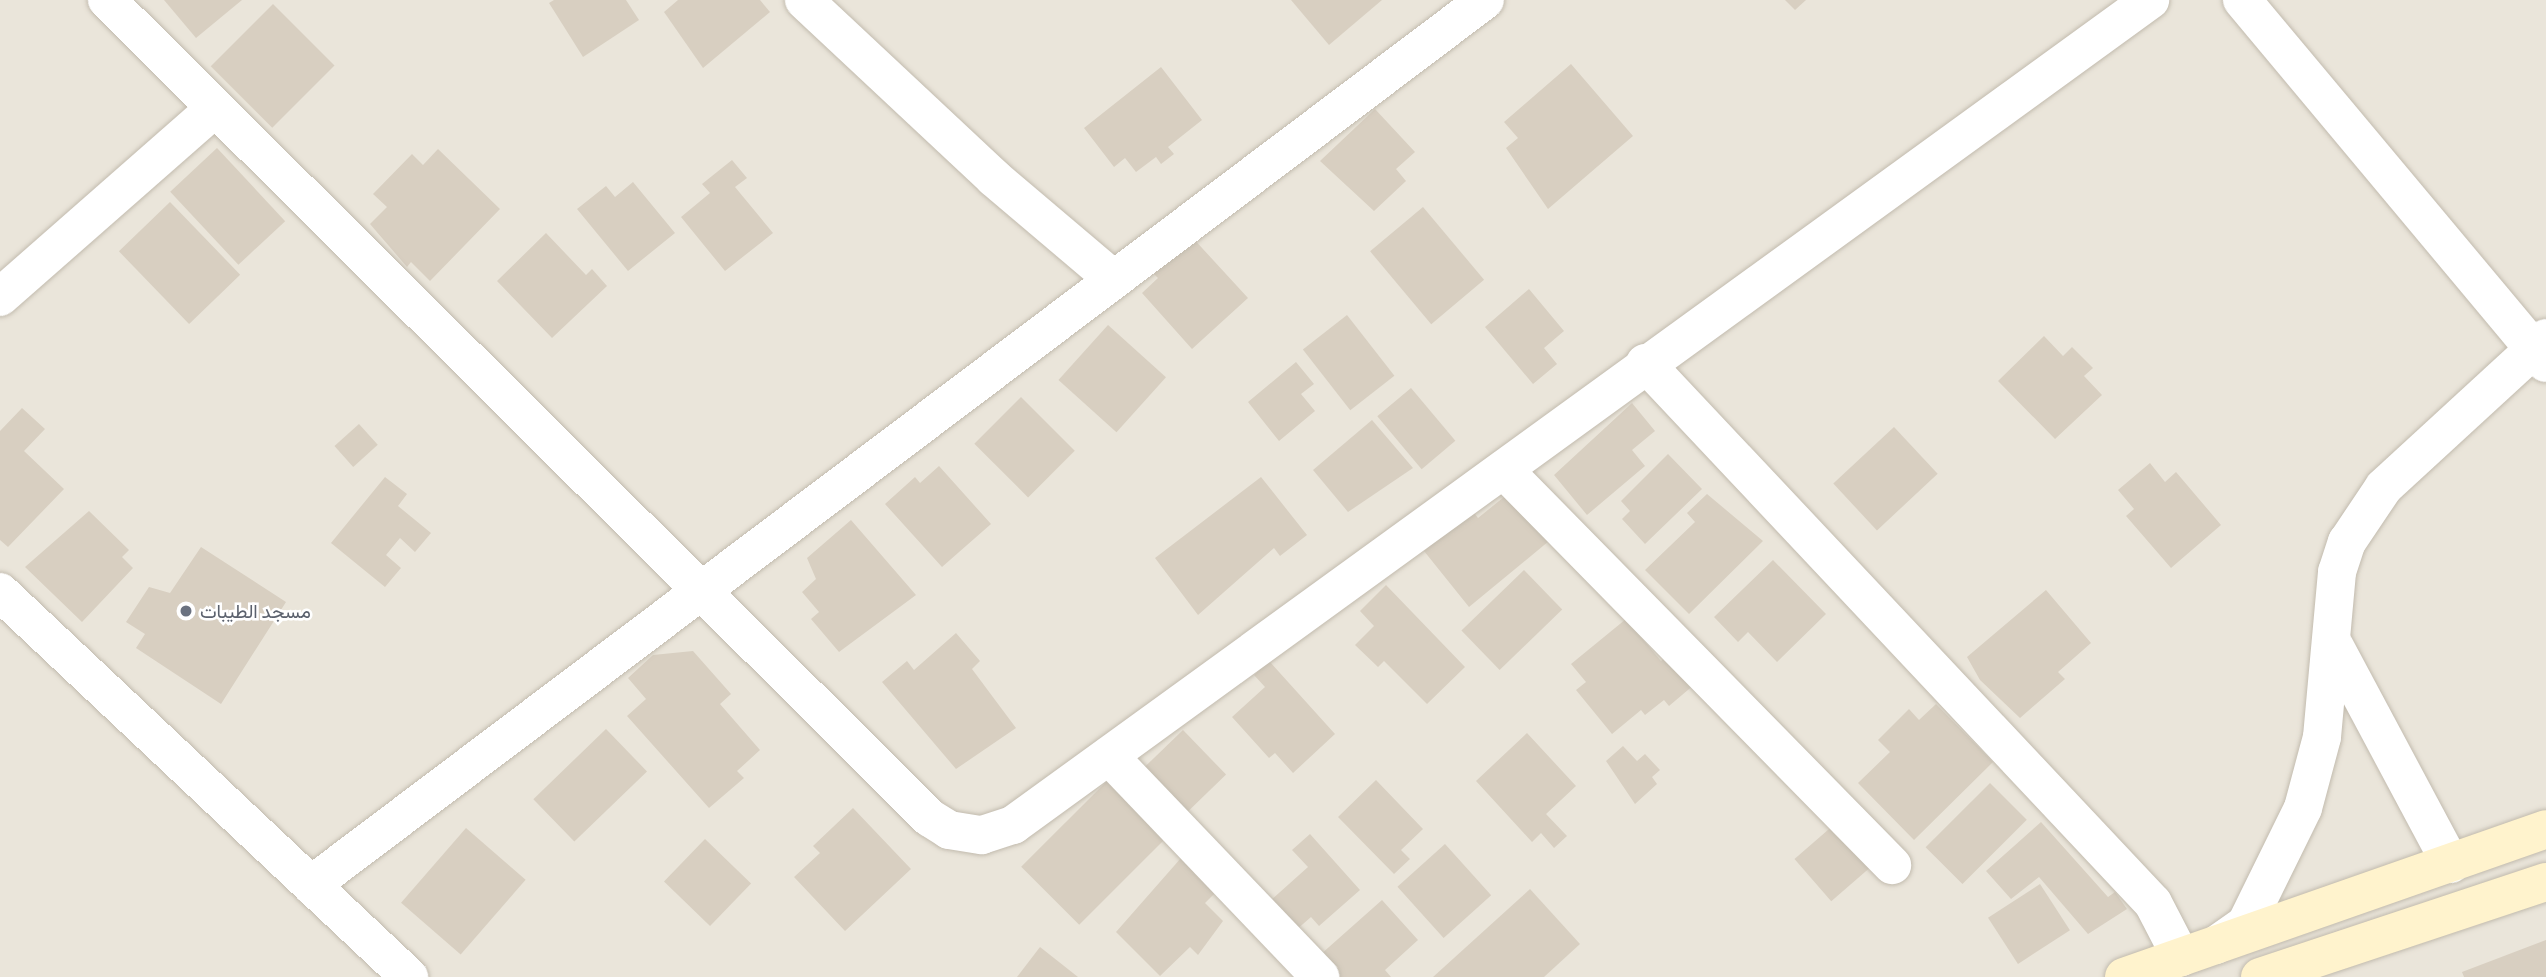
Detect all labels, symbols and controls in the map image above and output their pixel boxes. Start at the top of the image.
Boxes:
place label: مسجد الطيبات [200,600,311,622]
marker: مسجد الطيبات [178,603,194,619]

